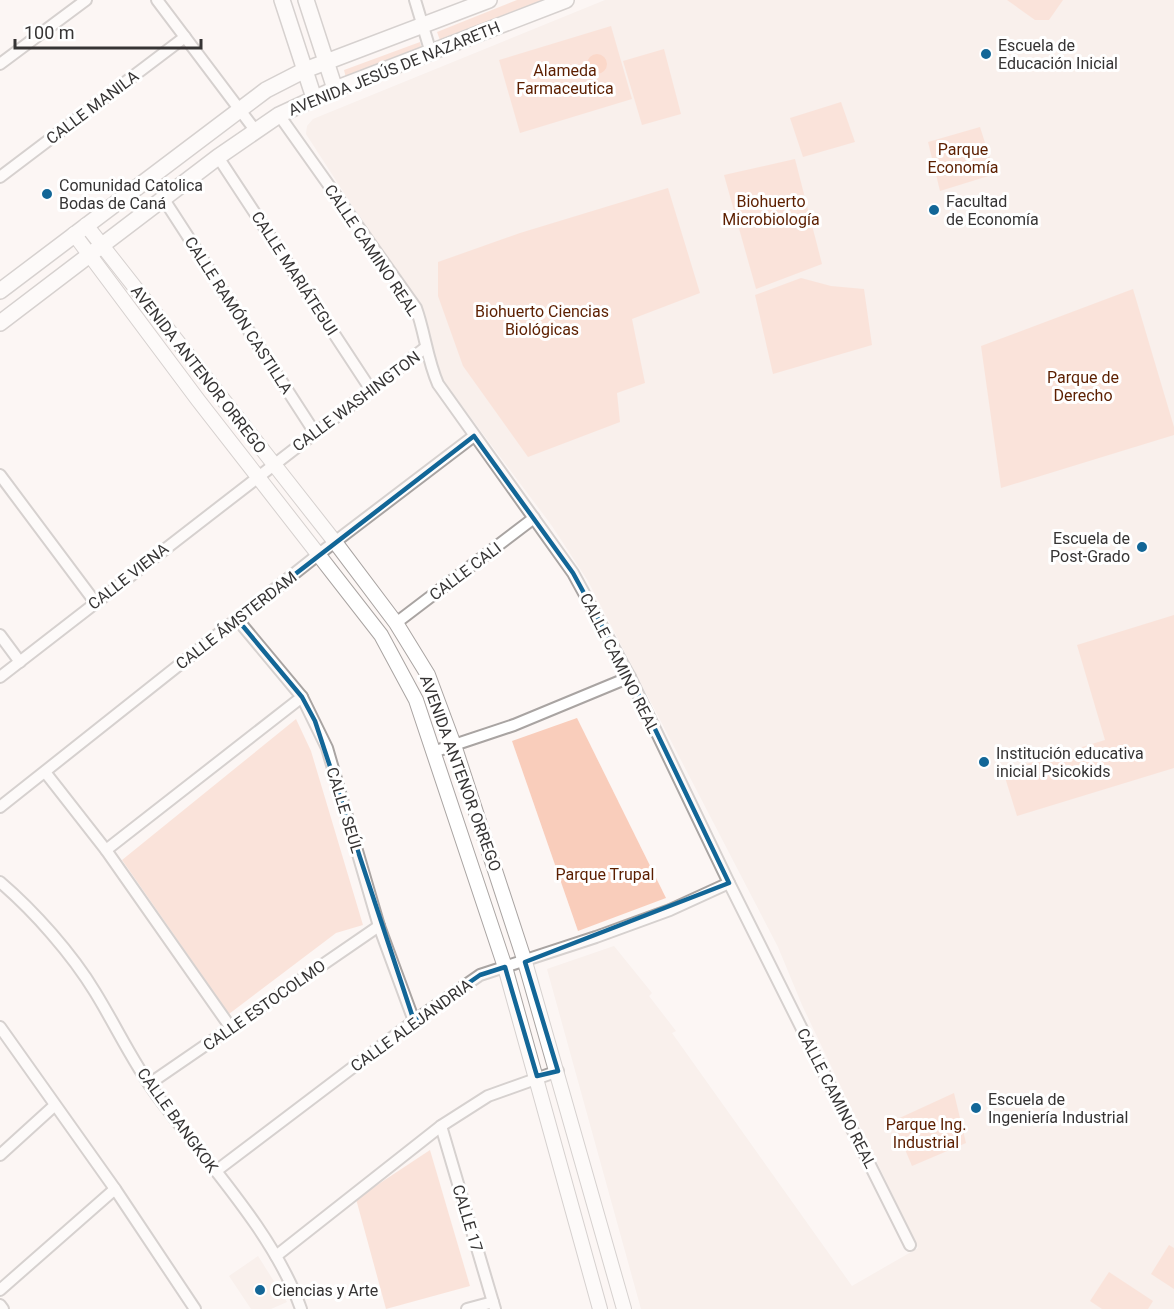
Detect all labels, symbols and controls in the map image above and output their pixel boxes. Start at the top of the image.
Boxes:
scale bar [15,12,201,50]
street label: AVENIDA JESÚS DE NAZARETH [286,17,503,120]
text: 100 m [24,22,75,43]
place label: Escuela de Educación Inicial [998,36,1118,73]
marker: Escuela de Educación Inicial [979,47,993,61]
park label: Alameda Farmaceutica [516,61,614,98]
street label: CALLE MANILA [42,66,143,148]
park label: Parque Economía [927,140,999,177]
place label: Comunidad Catolica Bodas de Caná [59,176,203,213]
street label: CALLE CAMINO REAL [320,181,423,320]
marker: Comunidad Catolica Bodas de Caná [40,187,54,201]
park label: Biohuerto Microbiología [722,192,820,229]
place label: Facultad de Economía [946,192,1039,229]
marker: Facultad de Economía [927,203,941,217]
street label: CALLE MARIÁTEGUI [247,208,342,339]
street label: CALLE RAMÓN CASTILLA [181,232,298,398]
street label: AVENIDA ANTENOR ORREGO [127,282,270,457]
park label: Biohuerto Ciencias Biológicas [475,302,609,339]
street label: CALLE WASHINGTON [289,347,424,456]
park label: Parque de Derecho [1047,368,1119,405]
place label: Escuela de Post-Grado [1050,529,1130,566]
street label: CALLE CALI [426,538,505,605]
street label: CALLE VIENA [84,539,173,614]
marker: Escuela de Post-Grado [1135,540,1149,554]
street label: CALLE ÁMSTERDAM [172,567,301,674]
street label: CALLE CAMINO REAL [576,590,663,737]
street label: AVENIDA ANTENOR ORREGO [416,672,505,874]
place label: Institución educativa inicial Psicokids [996,744,1144,781]
marker: Institución educativa inicial Psicokids [977,755,991,769]
street label: CALLE SEÚL [322,765,367,856]
park label: Parque Trupal [556,865,654,884]
street label: CALLE ESTOCOLMO [199,956,329,1055]
street label: CALLE ALEJANDRIA [347,975,476,1076]
street label: CALLE CAMINO REAL [793,1025,880,1172]
street label: CALLE BANGKOK [133,1064,222,1177]
place label: Escuela de Ingeniería Industrial [988,1090,1128,1127]
marker: Escuela de Ingeniería Industrial [969,1101,983,1115]
park label: Parque Ing. Industrial [886,1115,966,1152]
street label: CALLE 17 [448,1182,487,1254]
place label: Ciencias y Arte [272,1281,378,1300]
marker: Ciencias y Arte [253,1283,267,1297]

